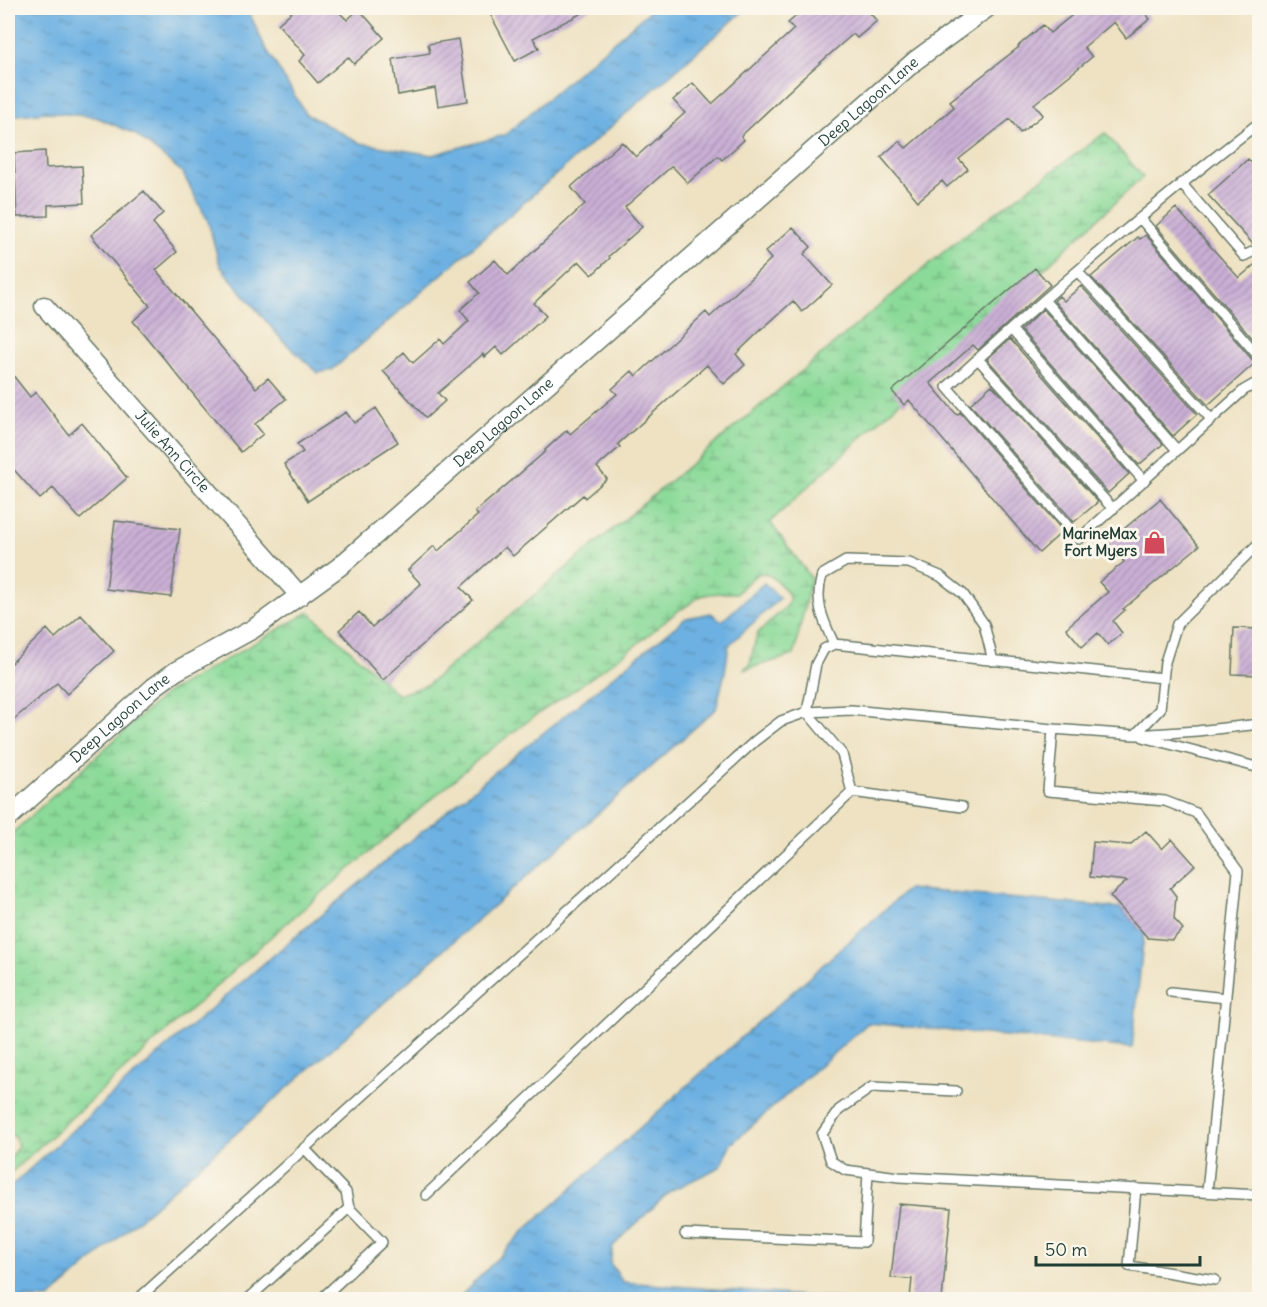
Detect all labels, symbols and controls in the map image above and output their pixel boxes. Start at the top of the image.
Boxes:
street label: Deep Lagoon Lane [814,52,922,150]
street label: Deep Lagoon Lane [449,373,557,471]
street label: Julie Ann Circle [131,406,214,496]
place label: MarineMax Fort Myers [1062,524,1138,561]
shop icon: MarineMax Fort Myers [1142,530,1168,556]
street label: Deep Lagoon Lane [66,669,173,767]
scale bar [1036,1229,1200,1267]
text: 50 m [1045,1238,1087,1261]

